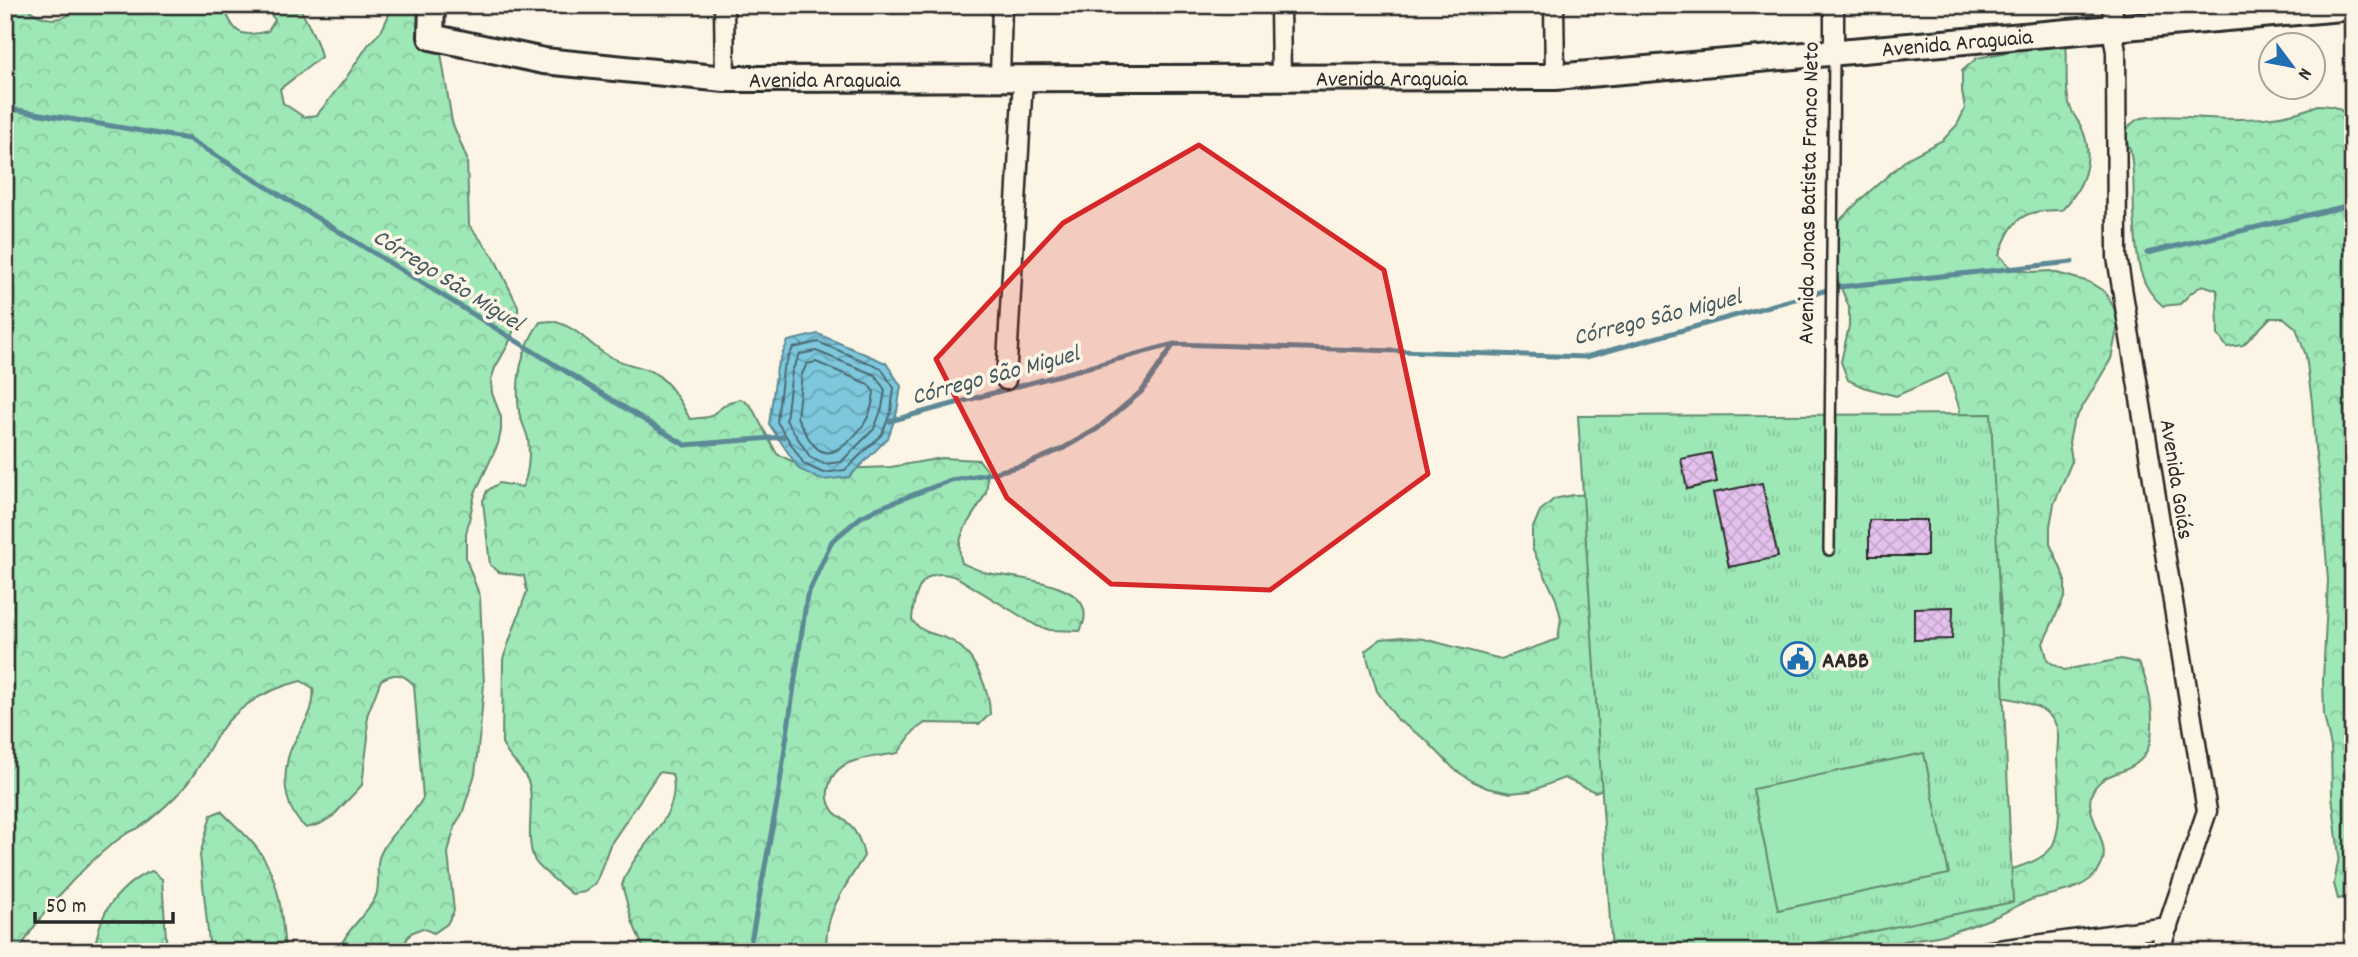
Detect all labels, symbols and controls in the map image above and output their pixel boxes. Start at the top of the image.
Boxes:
street label: Avenida Araguaia [1880,22,2036,68]
north arrow [2256,32,2326,102]
street label: Avenida Jonas Batista Franco Neto [1791,41,1830,345]
text: N [2290,62,2317,84]
street label: Avenida Araguaia [1316,64,1469,98]
street label: Avenida Araguaia [749,66,902,99]
water label: Córrego São Miguel [366,222,531,343]
water label: Córrego São Miguel [1570,281,1747,356]
water label: Córrego São Miguel [908,338,1085,416]
street label: Avenida Goiás [2149,417,2200,542]
public building icon: AABB [1779,640,1817,678]
place label: AABB [1822,646,1869,679]
scale bar [35,880,173,924]
text: 50 m [46,893,86,923]

